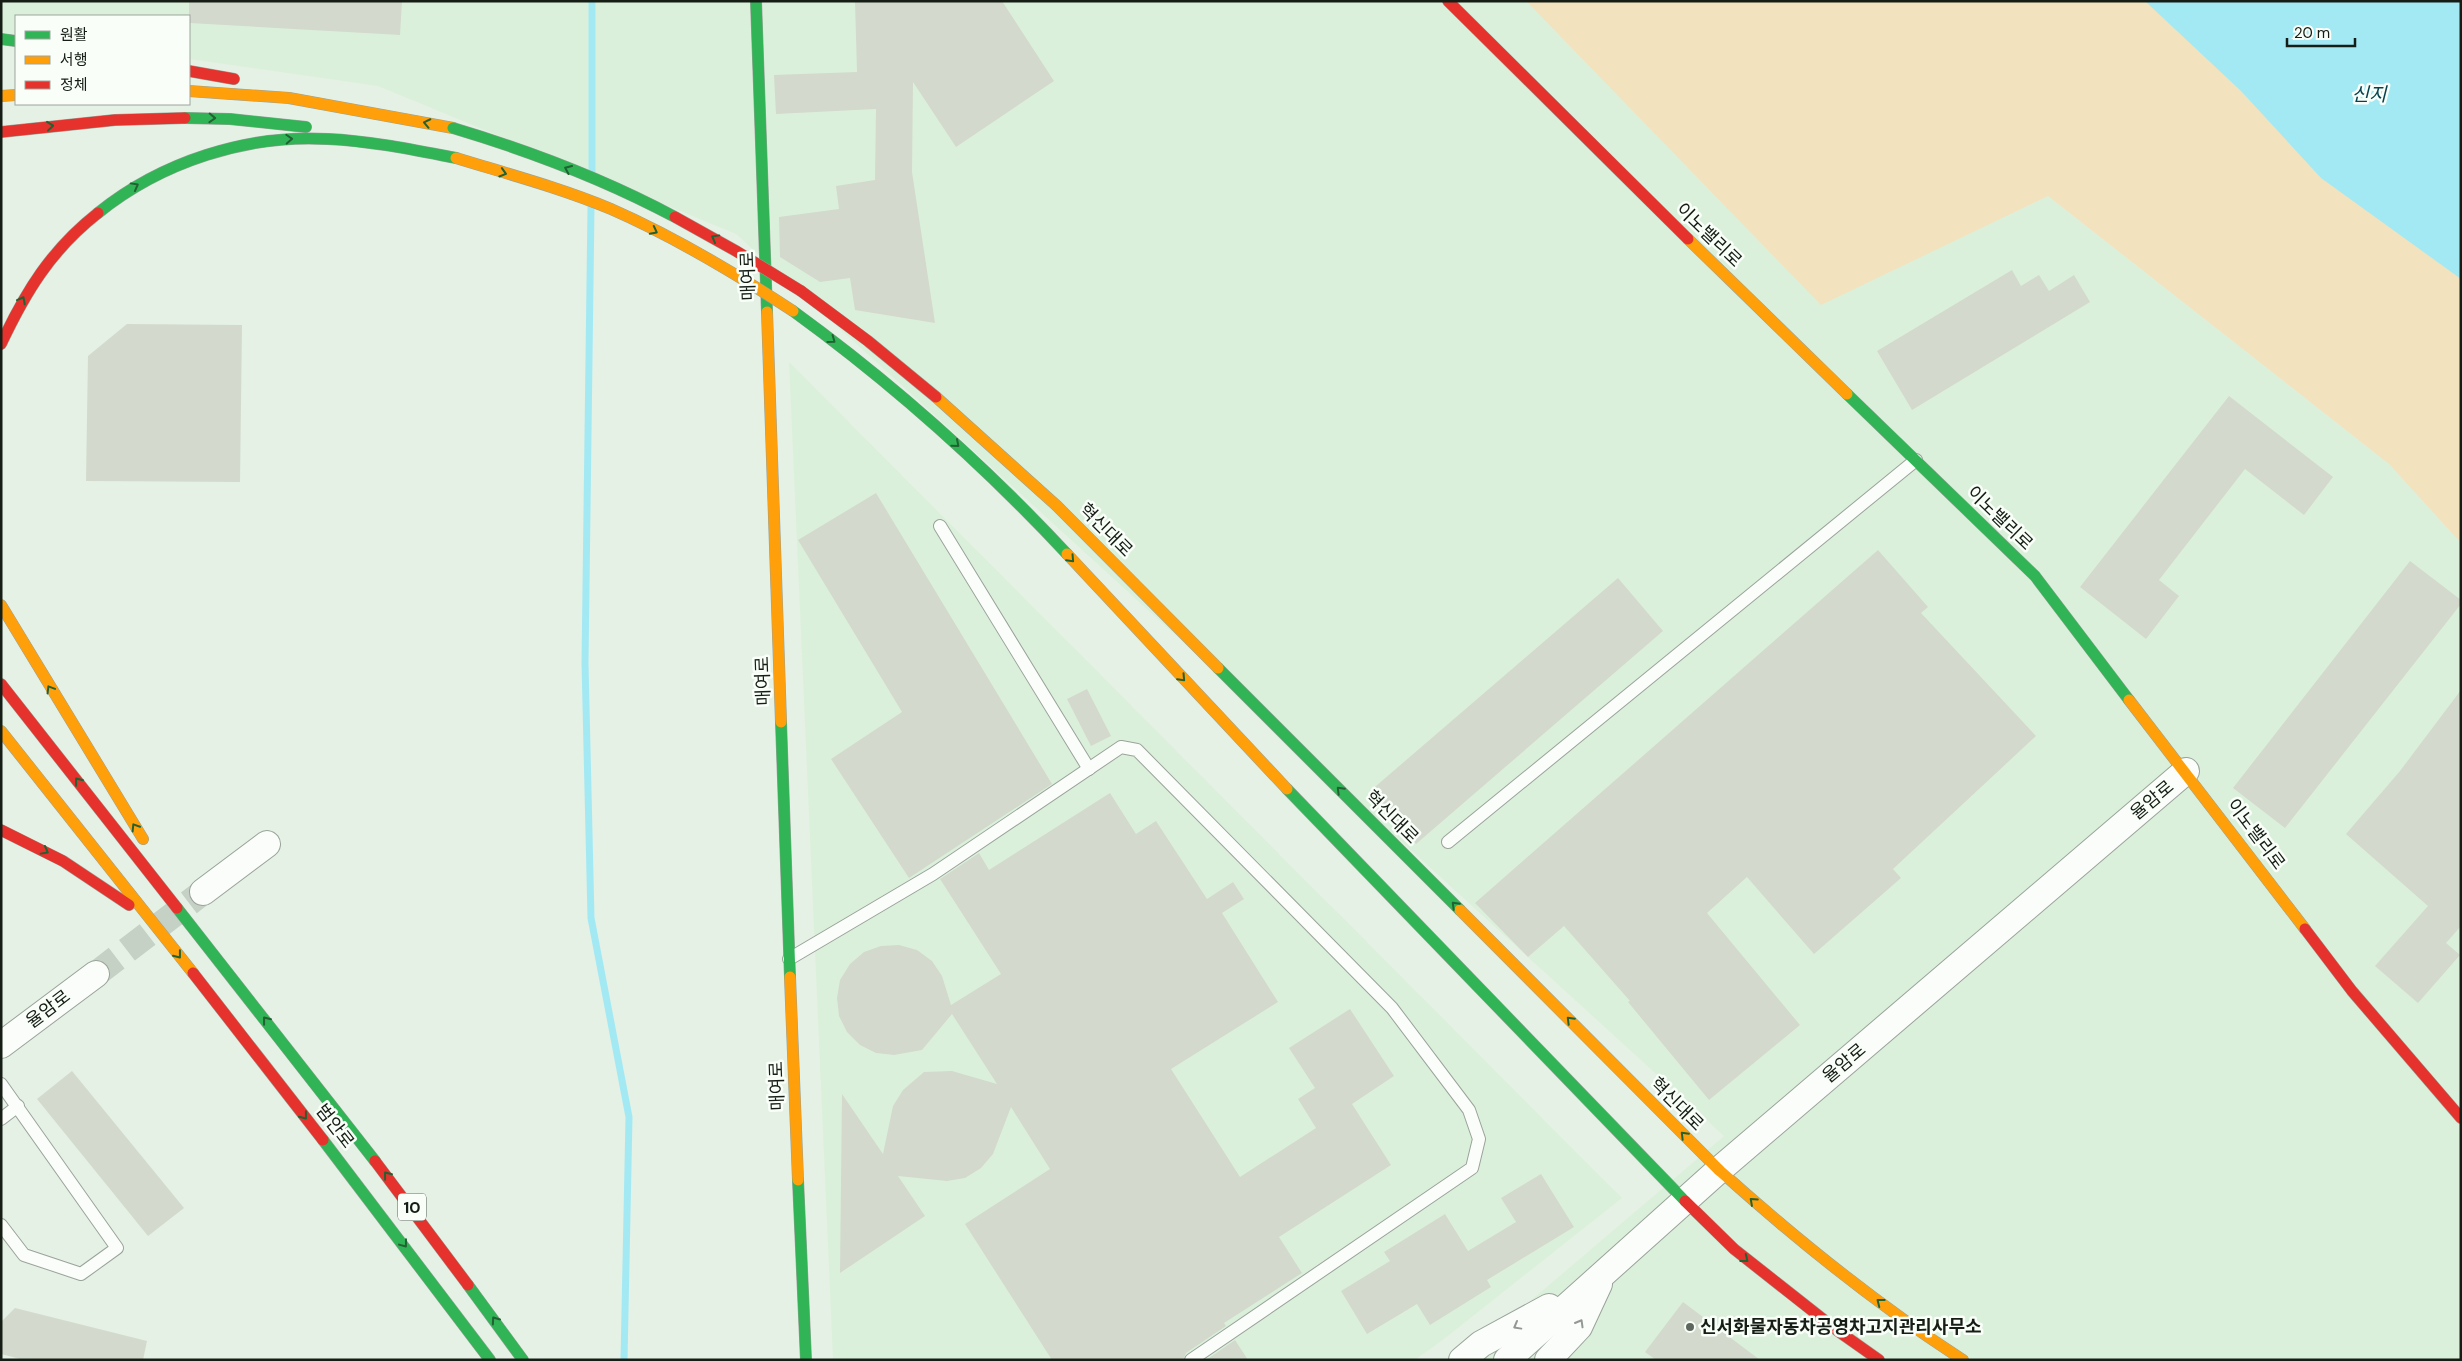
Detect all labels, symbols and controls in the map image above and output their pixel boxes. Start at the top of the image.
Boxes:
legend [15,15,190,105]
scale bar [2287,15,2354,47]
text: 20 m [2294,23,2330,43]
text: 원활 [60,25,88,45]
text: 서행 [60,50,88,70]
text: 정체 [60,75,88,95]
water label: 신지 [2352,82,2388,107]
one-way arrow [208,113,216,124]
one-way arrow [423,118,432,129]
one-way arrow [46,120,54,131]
one-way arrow [285,134,293,145]
one-way arrow [564,164,573,175]
one-way arrow [498,167,506,177]
one-way arrow [129,182,138,192]
street label: 이노밸리로 [1671,198,1747,272]
one-way arrow [649,225,658,235]
one-way arrow [711,234,720,244]
street label: 매여로 [735,251,761,301]
one-way arrow [16,297,26,306]
one-way arrow [826,334,836,343]
one-way arrow [951,438,960,447]
street label: 이노밸리로 [1962,481,2038,555]
street label: 혁신대로 [1074,498,1138,562]
one-way arrow [1065,554,1074,563]
street label: 매여로 [750,656,776,706]
one-way arrow [1176,672,1185,681]
one-way arrow [46,685,56,694]
street label: 율암로 [2125,775,2179,825]
one-way arrow [75,778,84,787]
street label: 혁신대로 [1360,785,1424,849]
one-way arrow [1337,787,1346,796]
street label: 이노밸리로 [2221,794,2291,874]
one-way arrow [132,823,141,832]
one-way arrow [40,845,49,855]
one-way arrow [1452,902,1461,911]
one-way arrow [173,949,181,958]
street label: 율암로 [21,984,75,1034]
one-way arrow [264,1017,272,1026]
one-way arrow [1566,1017,1575,1026]
street label: 율암로 [1817,1038,1871,1088]
street label: 매여로 [764,1061,790,1111]
street label: 혁신대로 [1645,1072,1709,1136]
street label: 범안로 [310,1099,360,1153]
one-way arrow [299,1110,307,1119]
one-way arrow [1681,1132,1690,1141]
one-way arrow [385,1172,393,1181]
road number: 10 [398,1194,426,1220]
one-way arrow [1749,1198,1758,1207]
one-way arrow [398,1238,406,1247]
one-way arrow [1740,1253,1749,1262]
one-way arrow [1876,1299,1886,1308]
place label: 신서화물자동차공영차고지관리사무소 [1700,1315,1982,1339]
one-way arrow [492,1316,501,1326]
one-way arrow [1513,1320,1522,1330]
one-way arrow [1574,1320,1584,1329]
marker: 신서화물자동차공영차고지관리사무소 [1684,1321,1696,1333]

